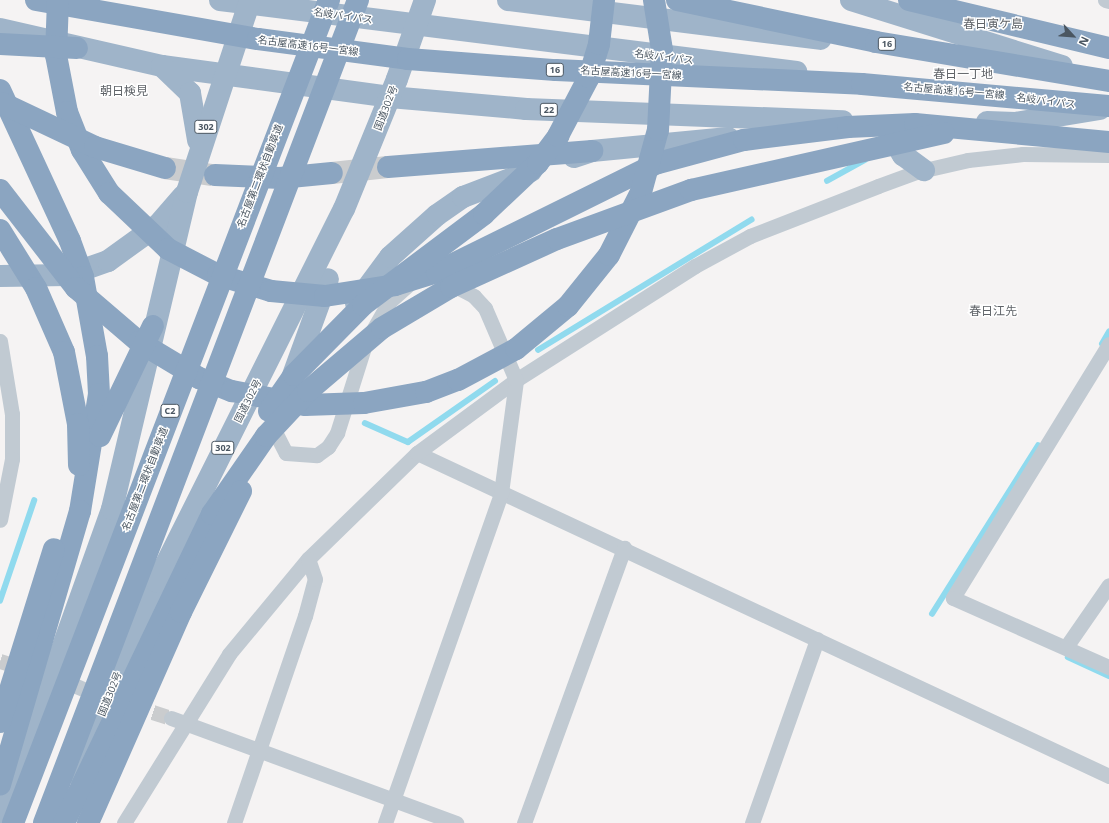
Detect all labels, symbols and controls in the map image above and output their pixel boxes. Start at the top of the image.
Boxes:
street label: 名岐バイパス [312,6,374,26]
north arrow [1053,16,1093,56]
district label: 春日寅ケ島 [963,17,1023,31]
street label: 名古屋高速16号一宮線 [257,34,359,58]
text: N [1076,34,1093,49]
road number: 16 [877,37,897,51]
street label: 名岐バイパス [633,47,695,67]
road number: 16 [545,63,565,77]
street label: 名古屋高速16号一宮線 [580,64,682,82]
district label: 春日一丁地 [933,67,993,81]
street label: 名古屋高速16号一宮線 [903,81,1005,101]
district label: 朝日検見 [100,84,148,98]
street label: 国道302号 [372,84,400,132]
street label: 名岐バイパス [1015,91,1077,111]
road number: 22 [539,103,559,117]
road number: 302 [194,120,218,134]
street label: 名古屋第二環状自動車道 [235,123,285,229]
district label: 春日江先 [969,304,1017,318]
street label: 国道302号 [232,377,264,425]
road number: C2 [160,404,180,418]
street label: 名古屋第二環状自動車道 [120,426,170,532]
road number: 302 [211,441,235,455]
street label: 国道302号 [96,670,124,718]

